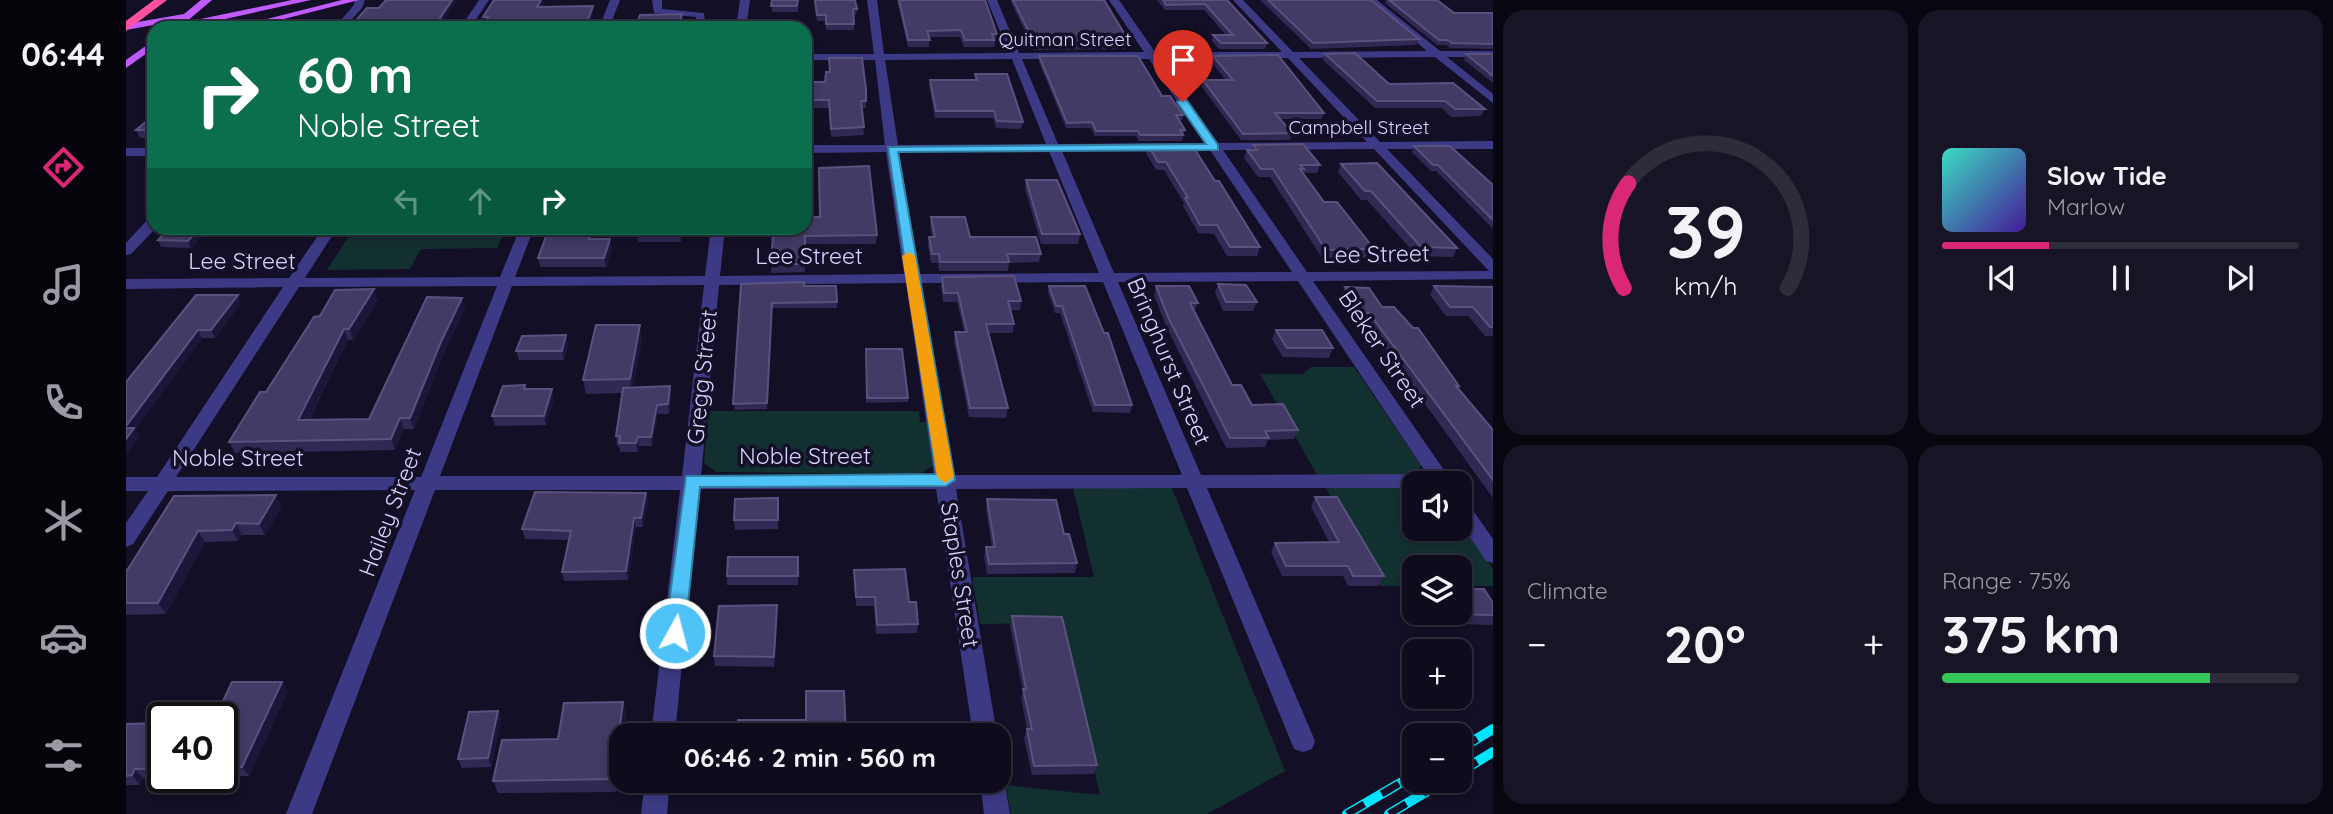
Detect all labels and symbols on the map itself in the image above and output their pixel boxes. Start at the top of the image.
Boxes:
street label: Quitman Street [999,27,1131,51]
pin [1153,30,1213,102]
street label: Campbell Street [1289,115,1429,139]
street label: Lee Street [1322,238,1430,269]
street label: Lee Street [755,241,863,270]
street label: Lee Street [188,246,296,275]
street label: Bringhurst Street [1121,273,1218,449]
street label: Bleker Street [1332,284,1433,413]
street label: Gregg Street [680,308,723,446]
street label: Noble Street [739,441,871,470]
street label: Noble Street [172,443,304,472]
street label: Hailey Street [352,443,427,580]
street label: Staples Street [935,500,986,650]
position arrow [638,596,712,670]
speed limit sign: 40 [147,702,238,793]

